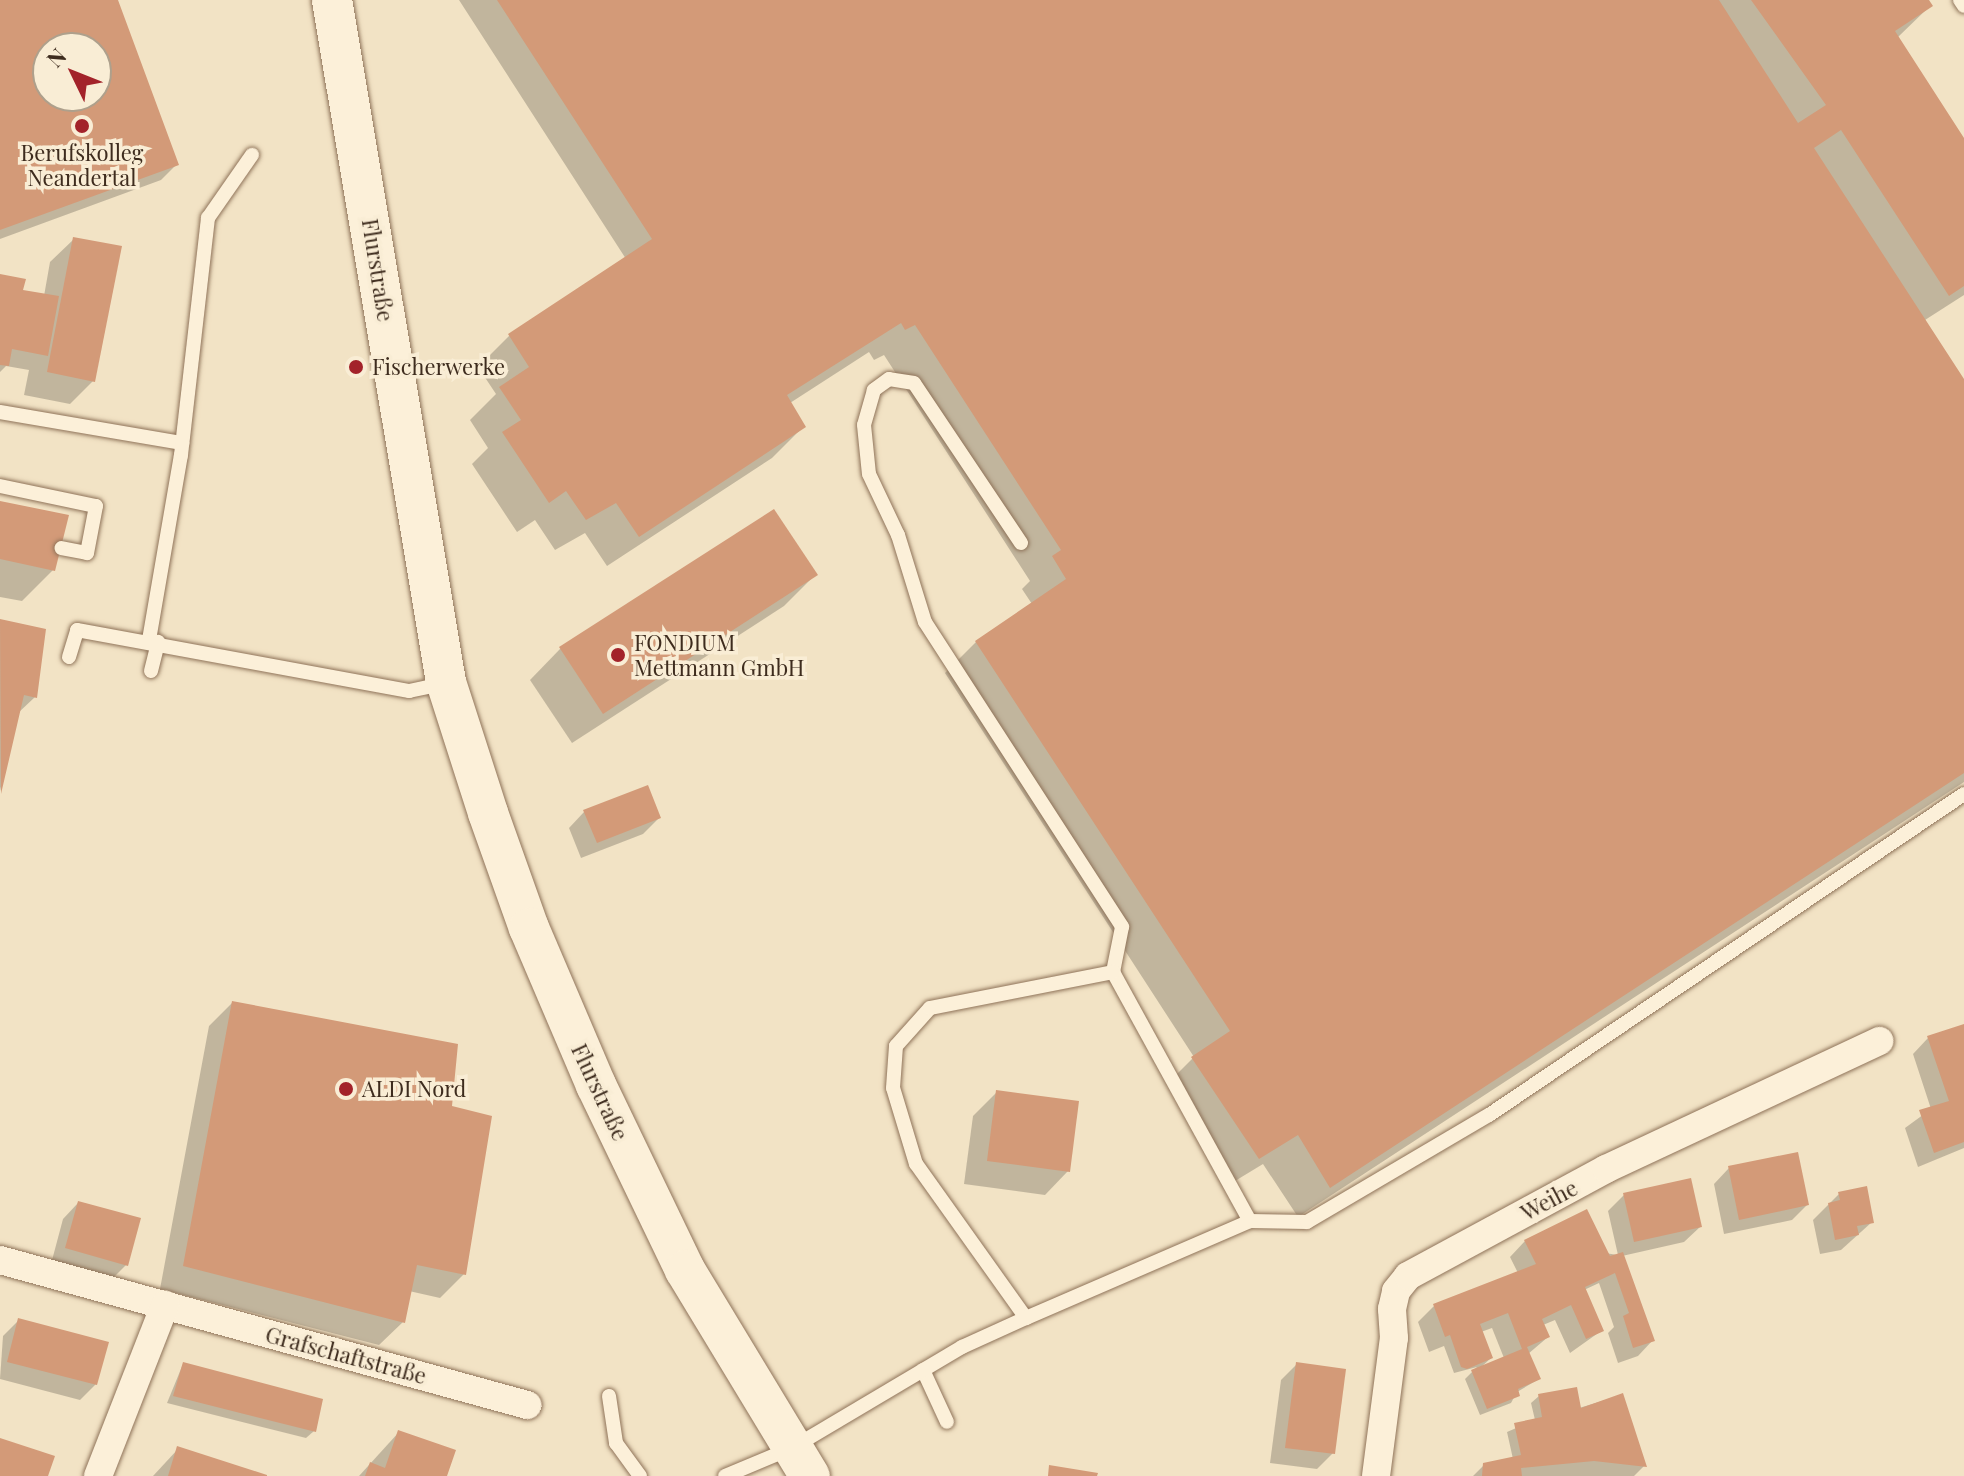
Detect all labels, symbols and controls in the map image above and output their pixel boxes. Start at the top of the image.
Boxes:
north arrow [32,32,112,112]
text: N [40,41,72,73]
marker: Berufskolleg Neandertal [73,117,91,135]
place label: Berufskolleg Neandertal [21,139,143,190]
street label: Flurstraße [357,217,399,323]
place label: Fischerwerke [372,354,505,380]
marker: Fischerwerke [347,358,365,376]
place label: FONDIUM Mettmann GmbH [634,629,804,680]
marker: FONDIUM Mettmann GmbH [609,646,627,664]
street label: Flurstraße [566,1039,634,1145]
place label: ALDI Nord [362,1076,466,1102]
marker: ALDI Nord [337,1080,355,1098]
street label: Weihe [1516,1174,1582,1226]
street label: Grafschaftstraße [263,1321,429,1389]

